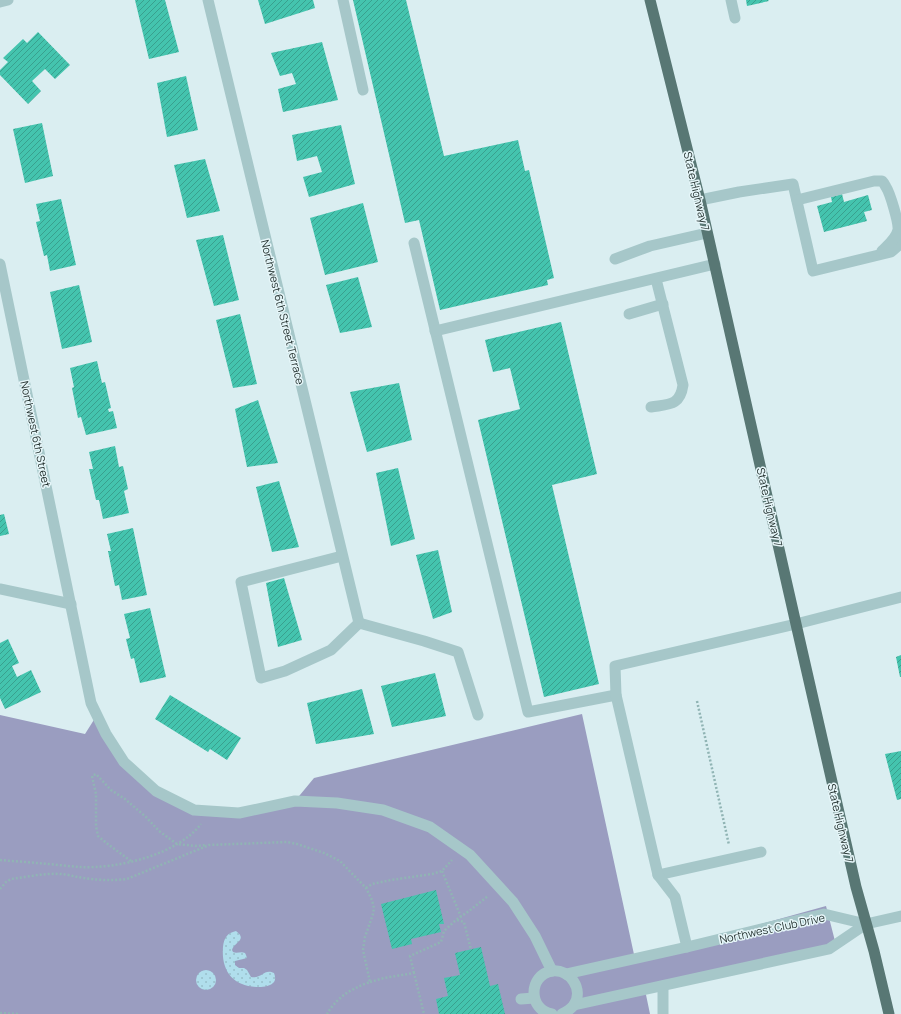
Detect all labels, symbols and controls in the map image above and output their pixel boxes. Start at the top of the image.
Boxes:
street label: State Highway 7 [681,150,713,232]
street label: Northwest 6th Street Terrace [258,238,308,387]
street label: Northwest 6th Street [17,379,55,489]
street label: State Highway 7 [754,466,786,548]
street label: State Highway 7 [825,782,857,864]
street label: Northwest Club Drive [718,909,827,946]

